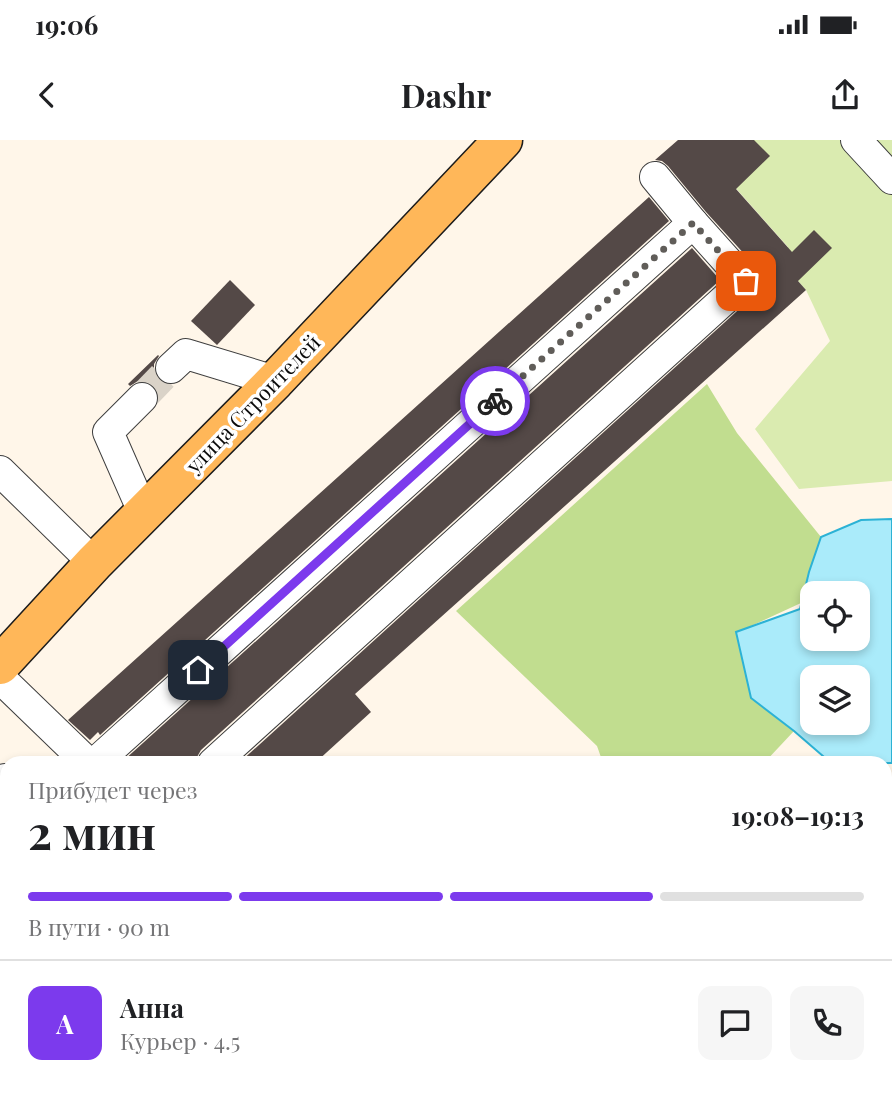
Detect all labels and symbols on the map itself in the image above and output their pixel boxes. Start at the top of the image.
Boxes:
pin [716,251,776,311]
street label: улица Строителей [178,328,325,479]
courier [460,366,530,436]
pin [168,640,228,700]

